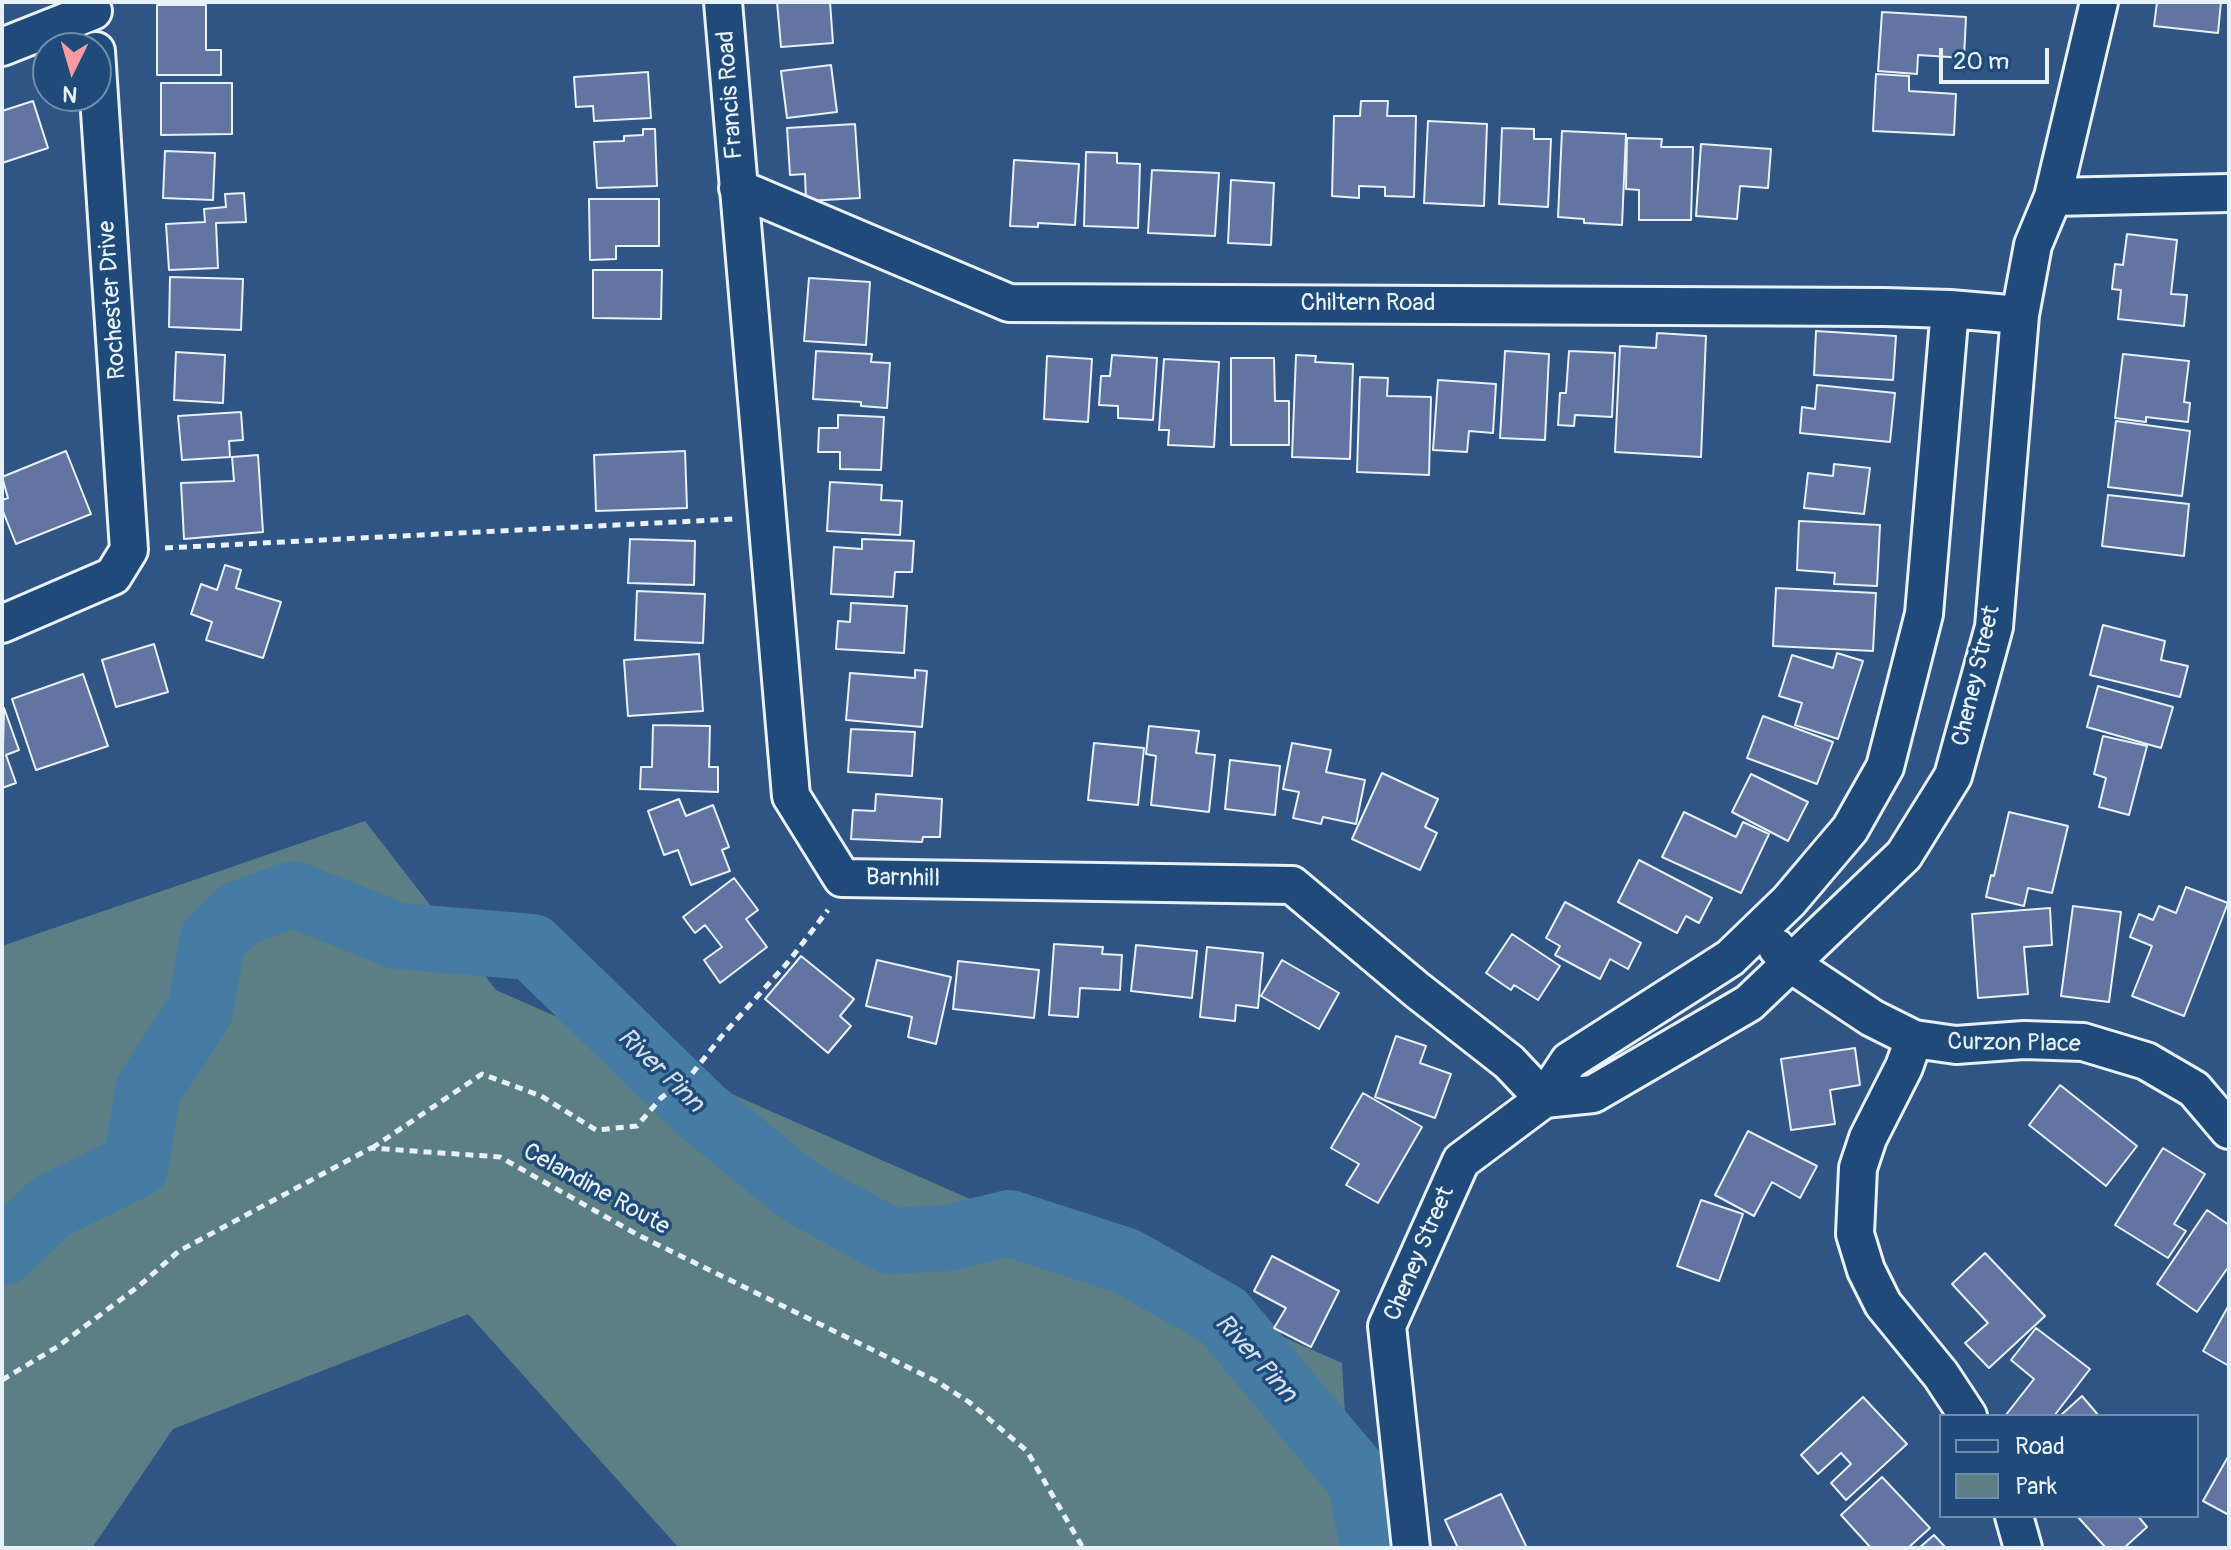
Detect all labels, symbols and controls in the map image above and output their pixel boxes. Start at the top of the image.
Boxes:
street label: Francis Road [712,30,750,160]
north arrow [32,32,112,112]
scale bar [1943,32,2053,82]
text: 20 m [1953,47,2009,76]
text: N [61,79,79,109]
street label: Rochester Drive [93,220,133,380]
street label: Chiltern Road [1301,290,1435,318]
street label: Cheney Street [1947,603,2007,749]
street label: Barnhill [866,864,940,894]
water label: River Pinn [610,1022,710,1120]
street label: Curzon Place [1947,1028,2081,1060]
street label: Celandine Route [518,1138,674,1242]
street label: Cheney Street [1379,1182,1461,1326]
water label: River Pinn [1207,1308,1303,1410]
legend [1939,1414,2199,1518]
text: Road [2015,1432,2065,1461]
text: Park [2015,1472,2057,1501]

